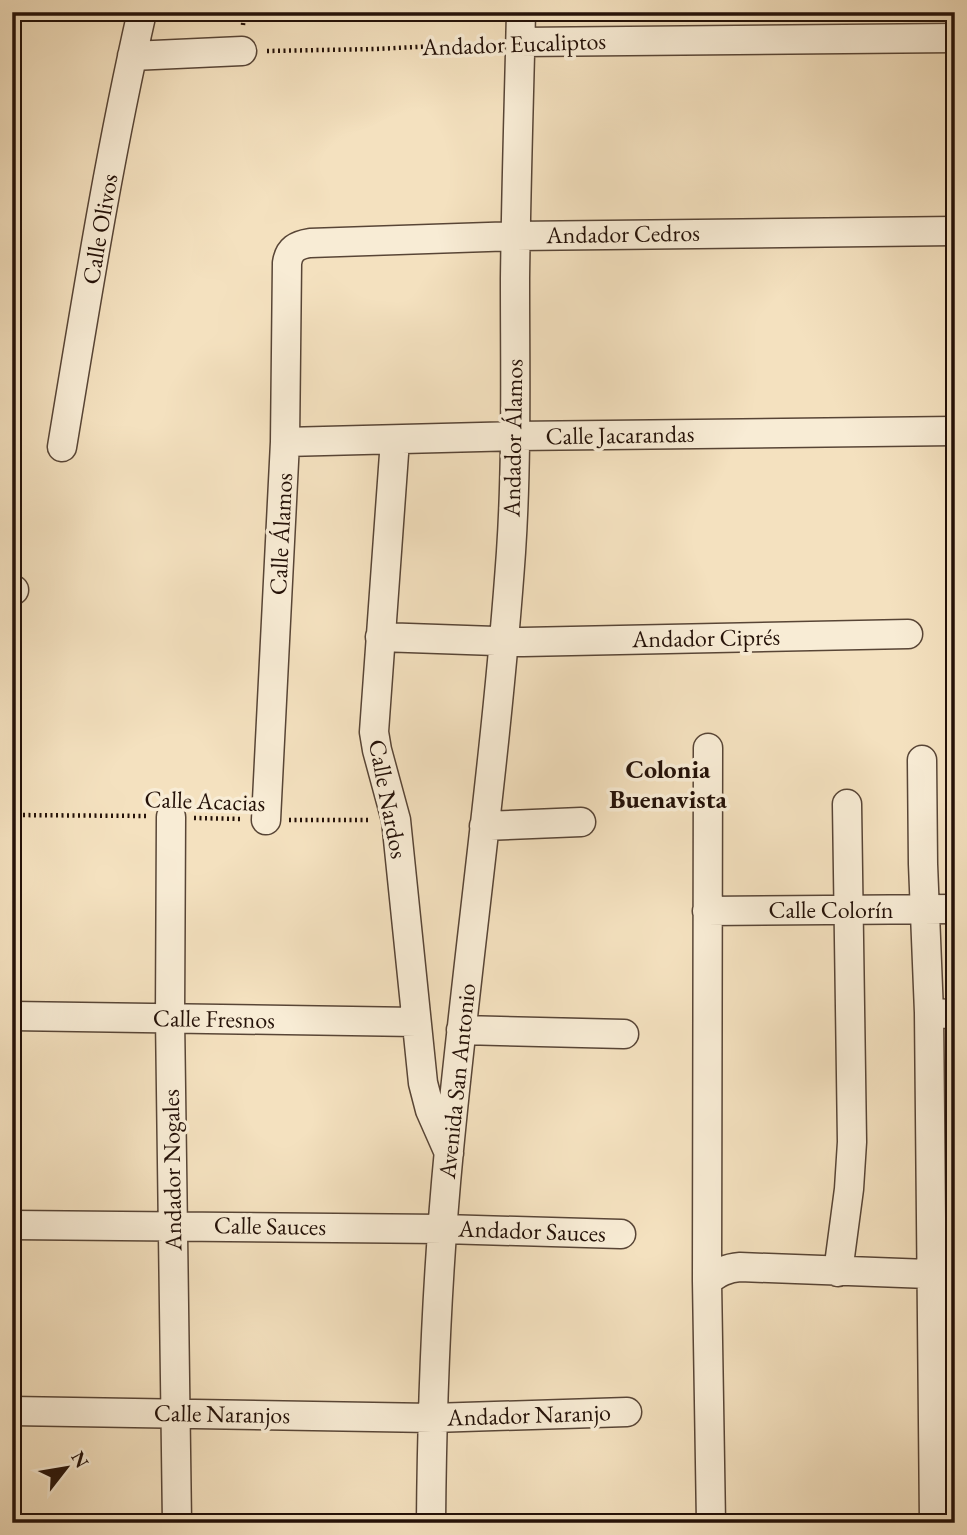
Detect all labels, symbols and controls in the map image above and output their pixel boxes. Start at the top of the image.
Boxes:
street label: Andador Eucaliptos [420,25,607,62]
street label: Calle Olivos [75,171,124,287]
street label: Andador Cedros [545,217,700,250]
street label: Andador Álamos [496,359,529,518]
street label: Calle Jacarandas [545,418,695,451]
street label: Calle Álamos [262,472,299,596]
street label: Andador Ciprés [631,621,780,654]
street label: Calle Nardos [362,737,415,861]
district label: Colonia Buenavista [609,752,727,816]
street label: Calle Acacias [144,783,266,818]
street label: Calle Colorín [768,894,894,925]
street label: Avenida San Antonio [431,981,482,1181]
street label: Calle Fresnos [153,1002,275,1035]
street label: Andador Nogales [155,1089,188,1252]
street label: Calle Sauces [214,1209,326,1242]
street label: Andador Sauces [457,1212,606,1249]
street label: Andador Naranjo [445,1396,612,1433]
street label: Calle Naranjos [154,1397,290,1430]
north arrow [32,1434,102,1504]
text: N [65,1446,95,1473]

